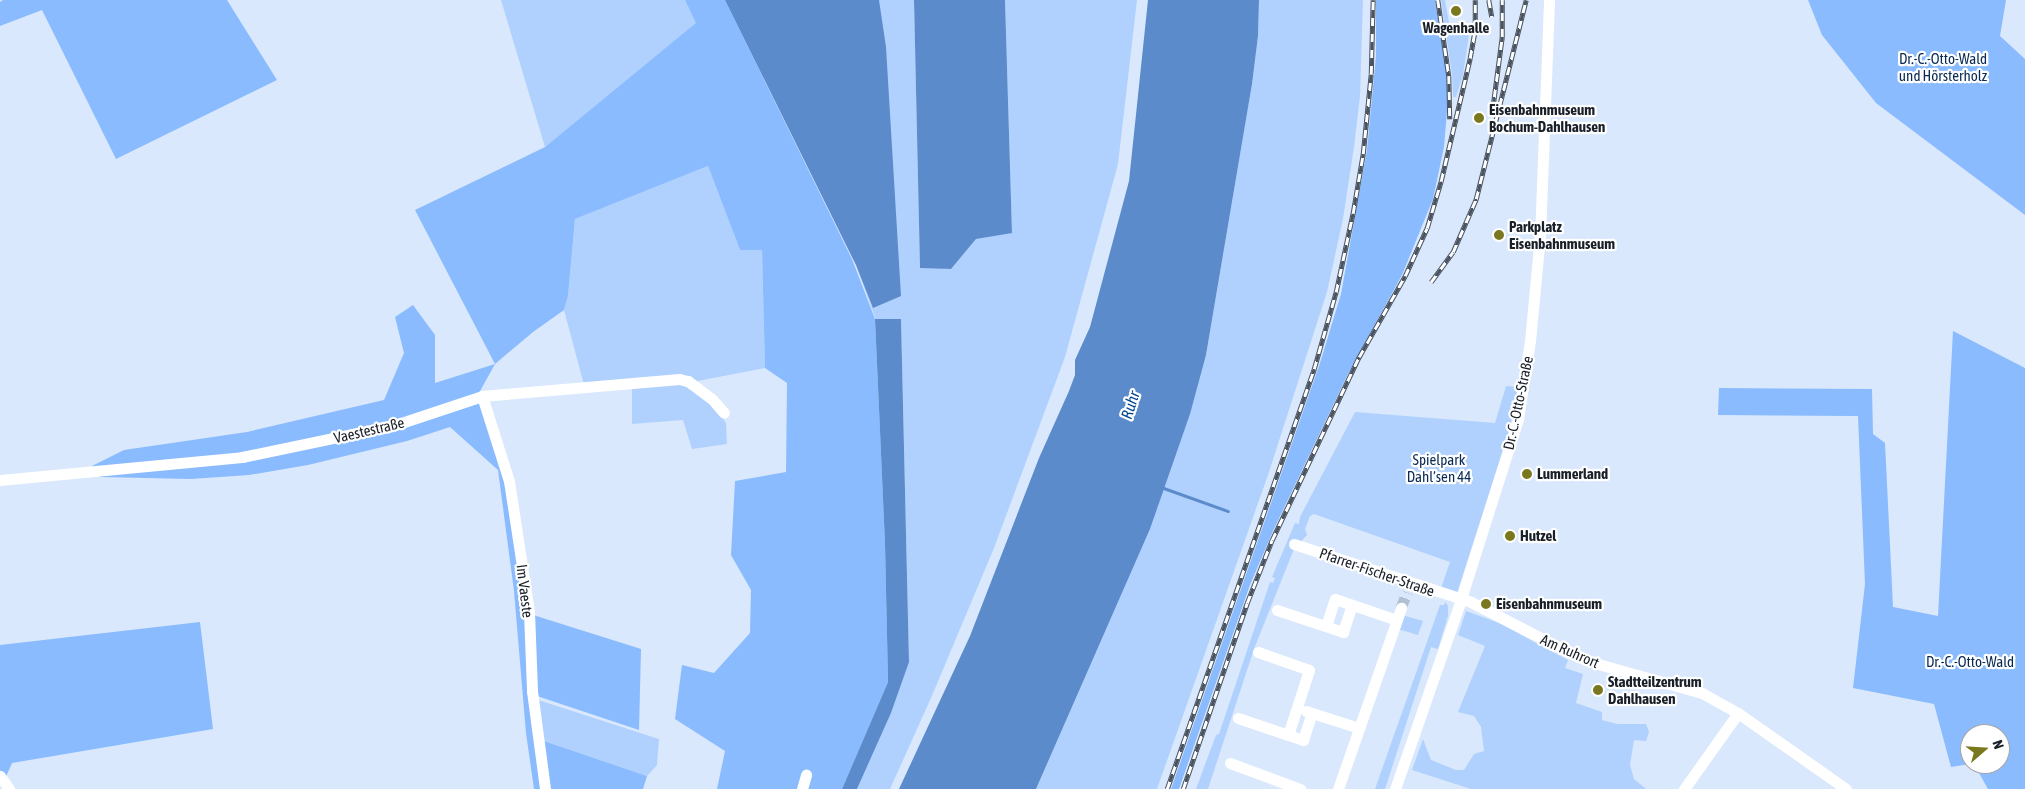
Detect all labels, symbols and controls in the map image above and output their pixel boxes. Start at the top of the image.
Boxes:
marker: Wagenhalle [1450,5,1462,17]
place label: Wagenhalle [1423,19,1489,37]
park label: Dr.-C.-Otto-Wald und Hörsterholz [1899,49,1987,84]
place label: Eisenbahnmuseum Bochum-Dahlhausen [1489,100,1605,135]
marker: Eisenbahnmuseum Bochum-Dahlhausen [1473,112,1485,124]
place label: Parkplatz Eisenbahnmuseum [1509,217,1615,252]
marker: Parkplatz Eisenbahnmuseum [1493,229,1505,241]
street label: Dr.-C.-Otto-Straße [1499,354,1537,452]
water label: Ruhr [1117,389,1143,421]
street label: Vaestestraße [332,413,406,447]
park label: Spielpark Dahl’sen 44 [1407,450,1471,485]
place label: Lummerland [1537,465,1608,483]
marker: Lummerland [1521,468,1533,480]
place label: Hutzel [1520,527,1556,545]
marker: Hutzel [1504,530,1516,542]
street label: Pfarrer-Fischer-Straße [1317,544,1437,600]
street label: Im Vaeste [513,563,537,619]
place label: Eisenbahnmuseum [1496,595,1602,613]
marker: Eisenbahnmuseum [1480,598,1492,610]
street label: Am Ruhrort [1538,630,1602,672]
park label: Dr.-C.-Otto-Wald [1926,653,2014,671]
place label: Stadtteilzentrum Dahlhausen [1608,672,1702,707]
marker: Stadtteilzentrum Dahlhausen [1592,684,1604,696]
north arrow [1960,724,2010,774]
text: N [1989,738,2007,751]

